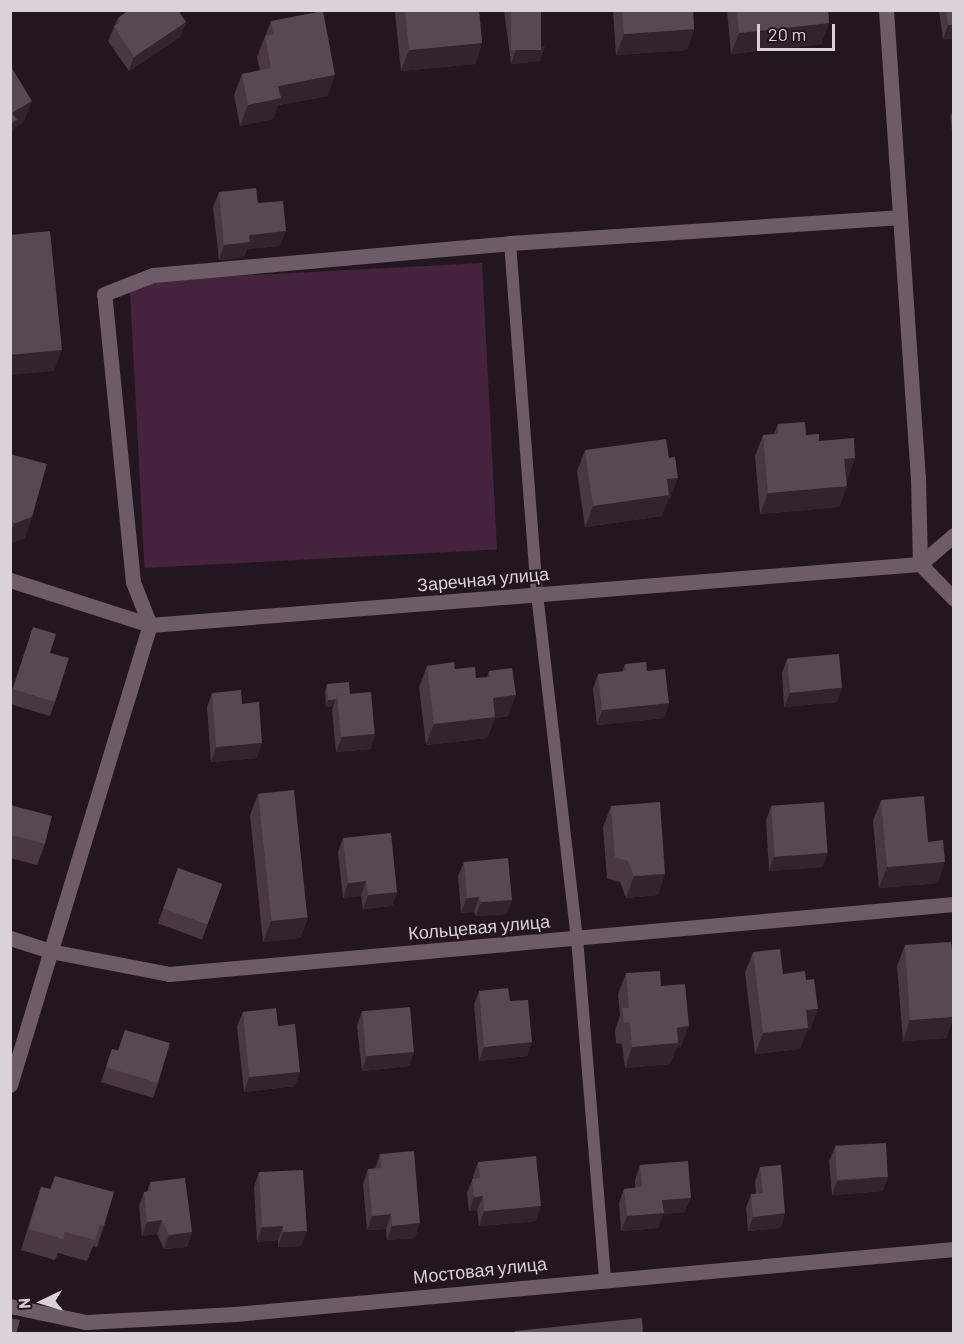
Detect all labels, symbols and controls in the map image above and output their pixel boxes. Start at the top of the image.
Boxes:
scale bar [760,12,838,50]
text: 20 m [768,23,806,45]
street label: Заречная улица [416,562,550,596]
street label: Кольцевая улица [407,910,551,944]
street label: Мостовая улица [412,1252,548,1288]
north arrow [12,1272,72,1332]
text: N [14,1297,33,1309]

